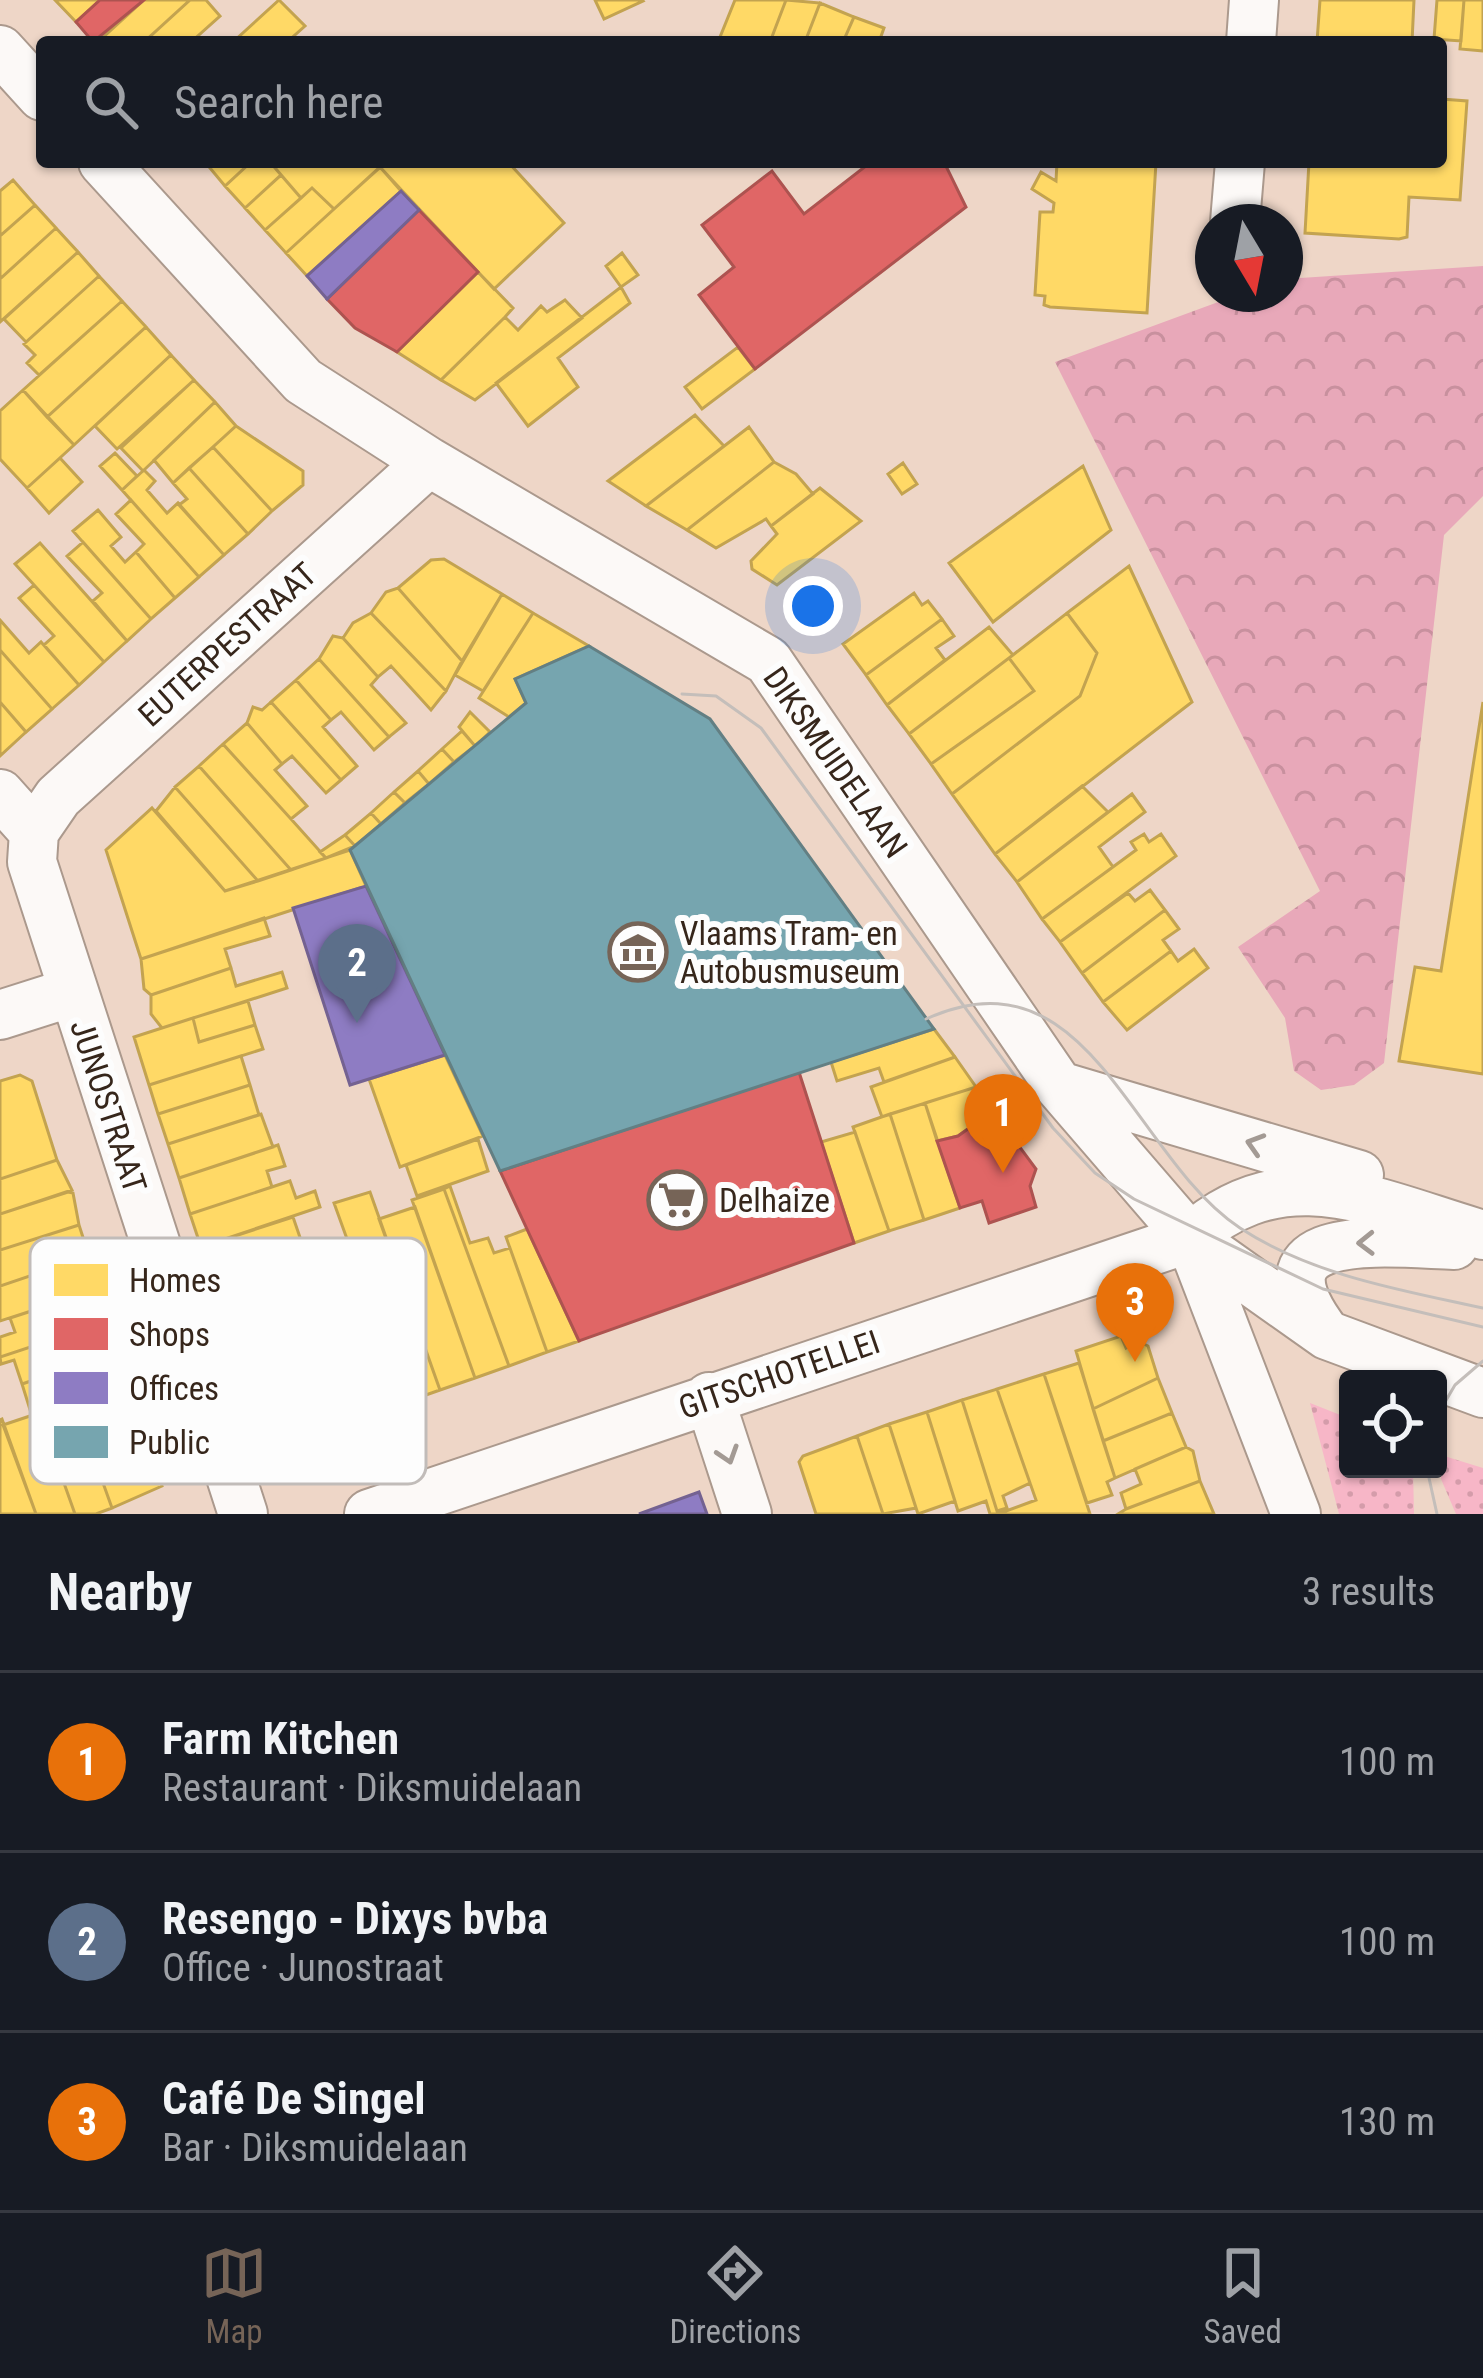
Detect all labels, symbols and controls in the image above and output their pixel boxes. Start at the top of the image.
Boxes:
search box [36,36,1447,168]
icon: search [78,69,144,135]
text: Search here [174,76,383,129]
north arrow [1195,204,1303,312]
street label: EUTERPESTRAAT [130,554,324,734]
your location [783,576,843,636]
street label: DIKSMUIDELAAN [755,659,916,865]
place label: Vlaams Tram- en Autobusmuseum [680,914,900,991]
museum icon: Vlaams Tram- en Autobusmuseum [607,921,669,983]
pin: 2 [318,924,396,1023]
street label: JUNOSTRAAT [62,1015,155,1198]
pin: 1 [964,1074,1042,1173]
one-way arrow [1245,1133,1266,1158]
supermarket icon: Delhaize [646,1169,708,1231]
place label: Delhaize [719,1181,830,1220]
one-way arrow [1356,1230,1375,1256]
legend [30,1238,426,1484]
text: Homes [129,1261,221,1300]
pin: 3 [1096,1263,1174,1362]
text: Shops [129,1315,210,1354]
street label: GITSCHOTELLEI [674,1322,885,1427]
text: Offices [129,1369,219,1408]
map controls [1339,1370,1447,1478]
button: locate [1339,1370,1447,1478]
text: Public [129,1423,210,1462]
one-way arrow [714,1444,739,1465]
text: Nearby [48,1563,192,1622]
text: 3 results [1302,1569,1435,1615]
text: Farm Kitchen [162,1712,399,1765]
text: 1 [77,1739,97,1785]
text: 100 m [1339,1739,1435,1785]
text: Restaurant · Diksmuidelaan [162,1765,582,1811]
text: Resengo - Dixys bvba [162,1892,548,1945]
text: 2 [77,1919,97,1965]
text: 100 m [1339,1919,1435,1965]
text: Office · Junostraat [162,1945,444,1991]
text: Café De Singel [162,2072,426,2125]
text: 3 [77,2099,97,2145]
text: 130 m [1339,2099,1435,2145]
text: Bar · Diksmuidelaan [162,2125,468,2171]
tab: Map [201,2240,267,2351]
tab: Directions [669,2240,801,2351]
tab: Saved [1203,2240,1282,2351]

